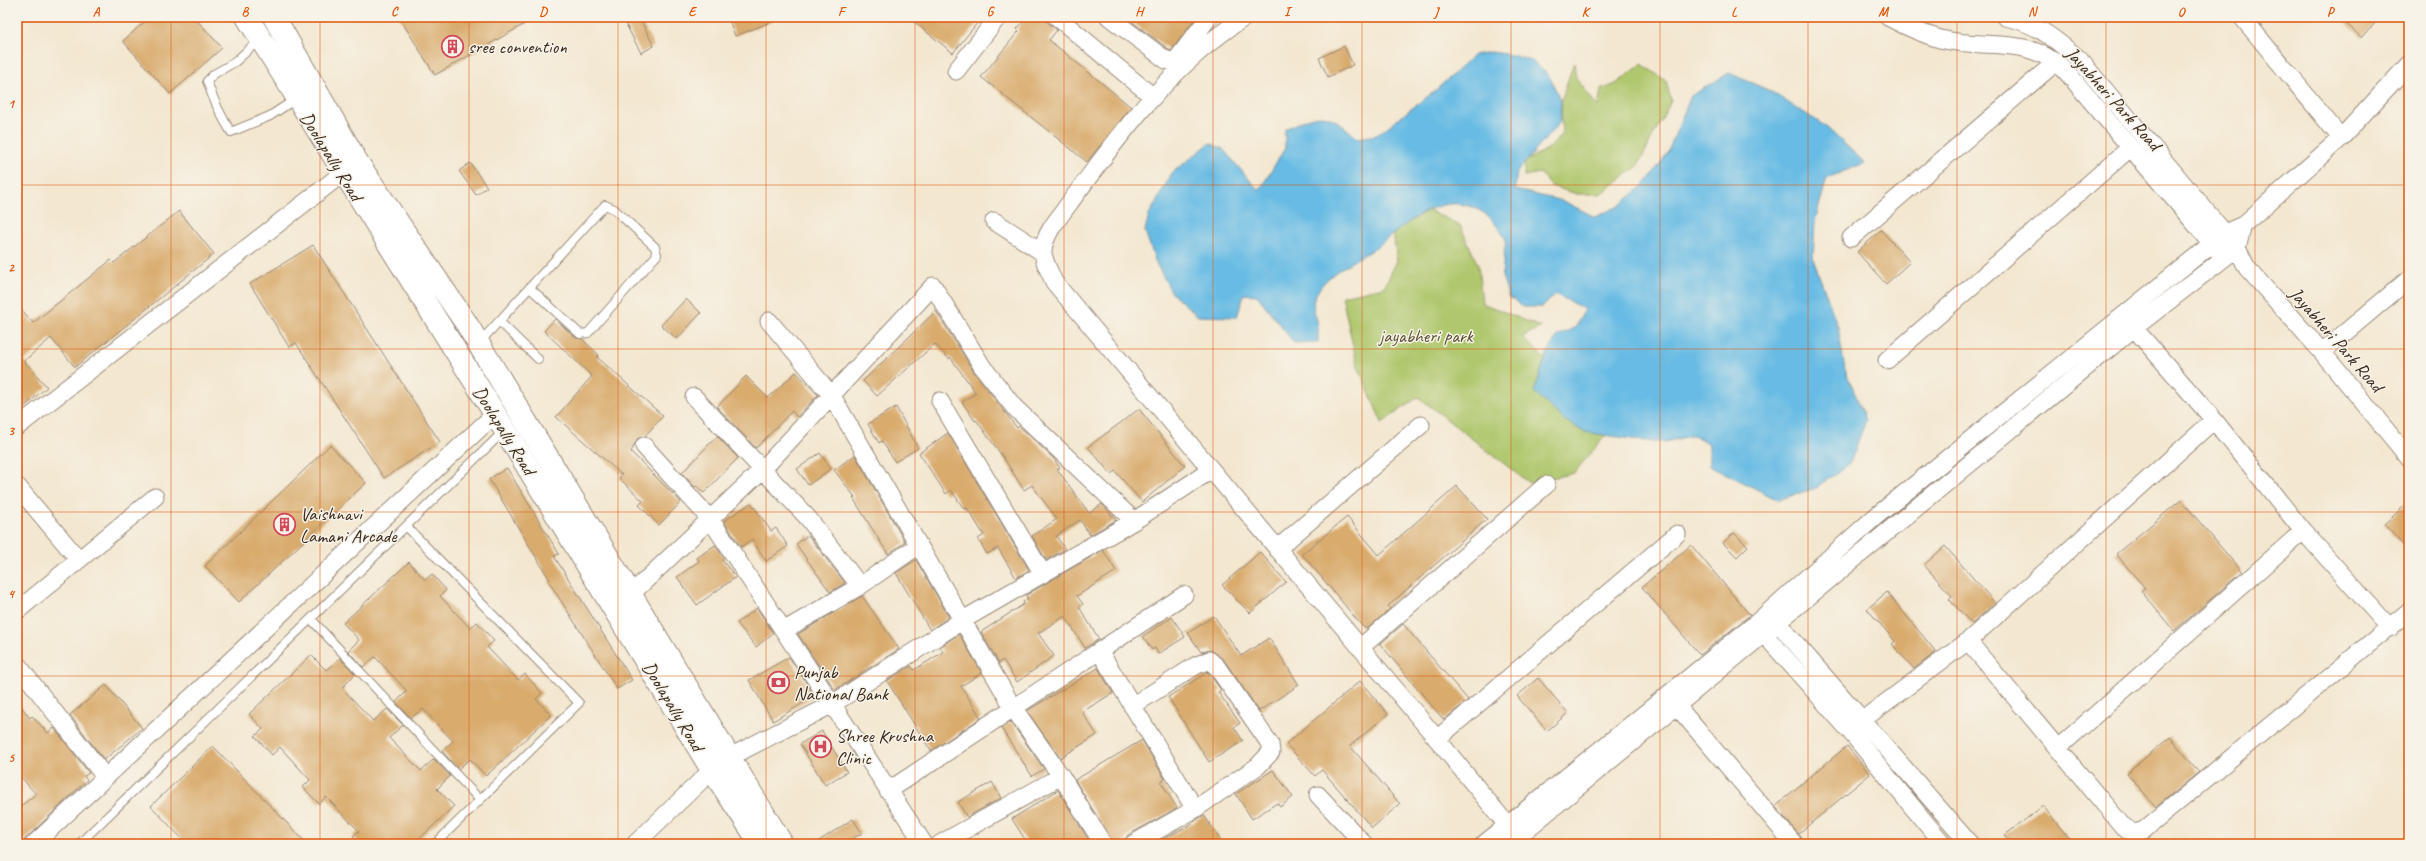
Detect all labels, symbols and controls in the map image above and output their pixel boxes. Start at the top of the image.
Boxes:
text: A [93,4,101,20]
text: B [242,4,250,20]
text: C [391,4,399,20]
text: D [539,4,548,20]
text: E [689,4,698,20]
text: F [838,4,847,20]
text: G [987,4,995,20]
text: H [1135,4,1145,20]
text: I [1284,4,1293,20]
text: J [1433,4,1440,20]
text: K [1582,4,1592,20]
text: L [1731,4,1738,20]
text: M [1878,4,1889,20]
text: N [2028,4,2039,20]
text: O [2178,4,2187,20]
text: P [2327,4,2336,20]
building icon: sree convention [439,33,465,59]
place label: sree convention [468,35,567,59]
street label: Jayabheri Park Road [2060,41,2169,158]
text: 1 [8,96,16,112]
street label: Doolapally Road [294,108,369,208]
text: 2 [8,260,15,276]
street label: Jayabheri Park Road [2283,281,2391,400]
park label: jayabheri park [1377,324,1474,348]
street label: Doolapally Road [467,382,542,482]
text: 3 [8,423,15,439]
place label: Vaishnavi Lamani Arcade [300,502,398,548]
building icon: Vaishnavi Lamani Arcade [272,511,298,537]
text: 4 [8,586,16,602]
street label: Doolapally Road [637,657,711,758]
place label: Punjab National Bank [794,660,889,706]
bank icon: Punjab National Bank [765,669,791,695]
place label: Shree Krushna Clinic [836,724,935,770]
hospital icon: Shree Krushna Clinic [808,733,834,759]
text: 5 [8,750,15,766]

